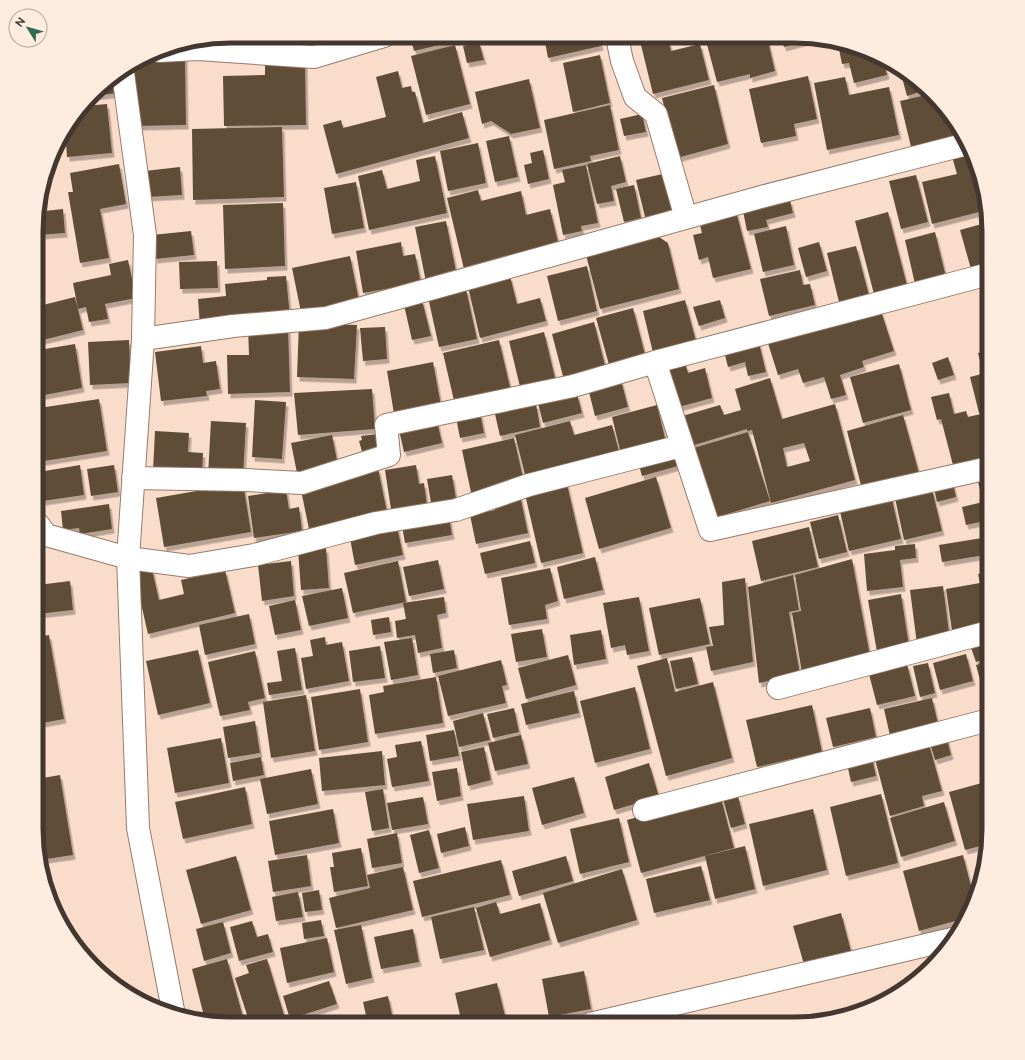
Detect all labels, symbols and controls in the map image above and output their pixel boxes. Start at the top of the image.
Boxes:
north arrow [8,8,48,48]
text: N [13,15,28,30]

